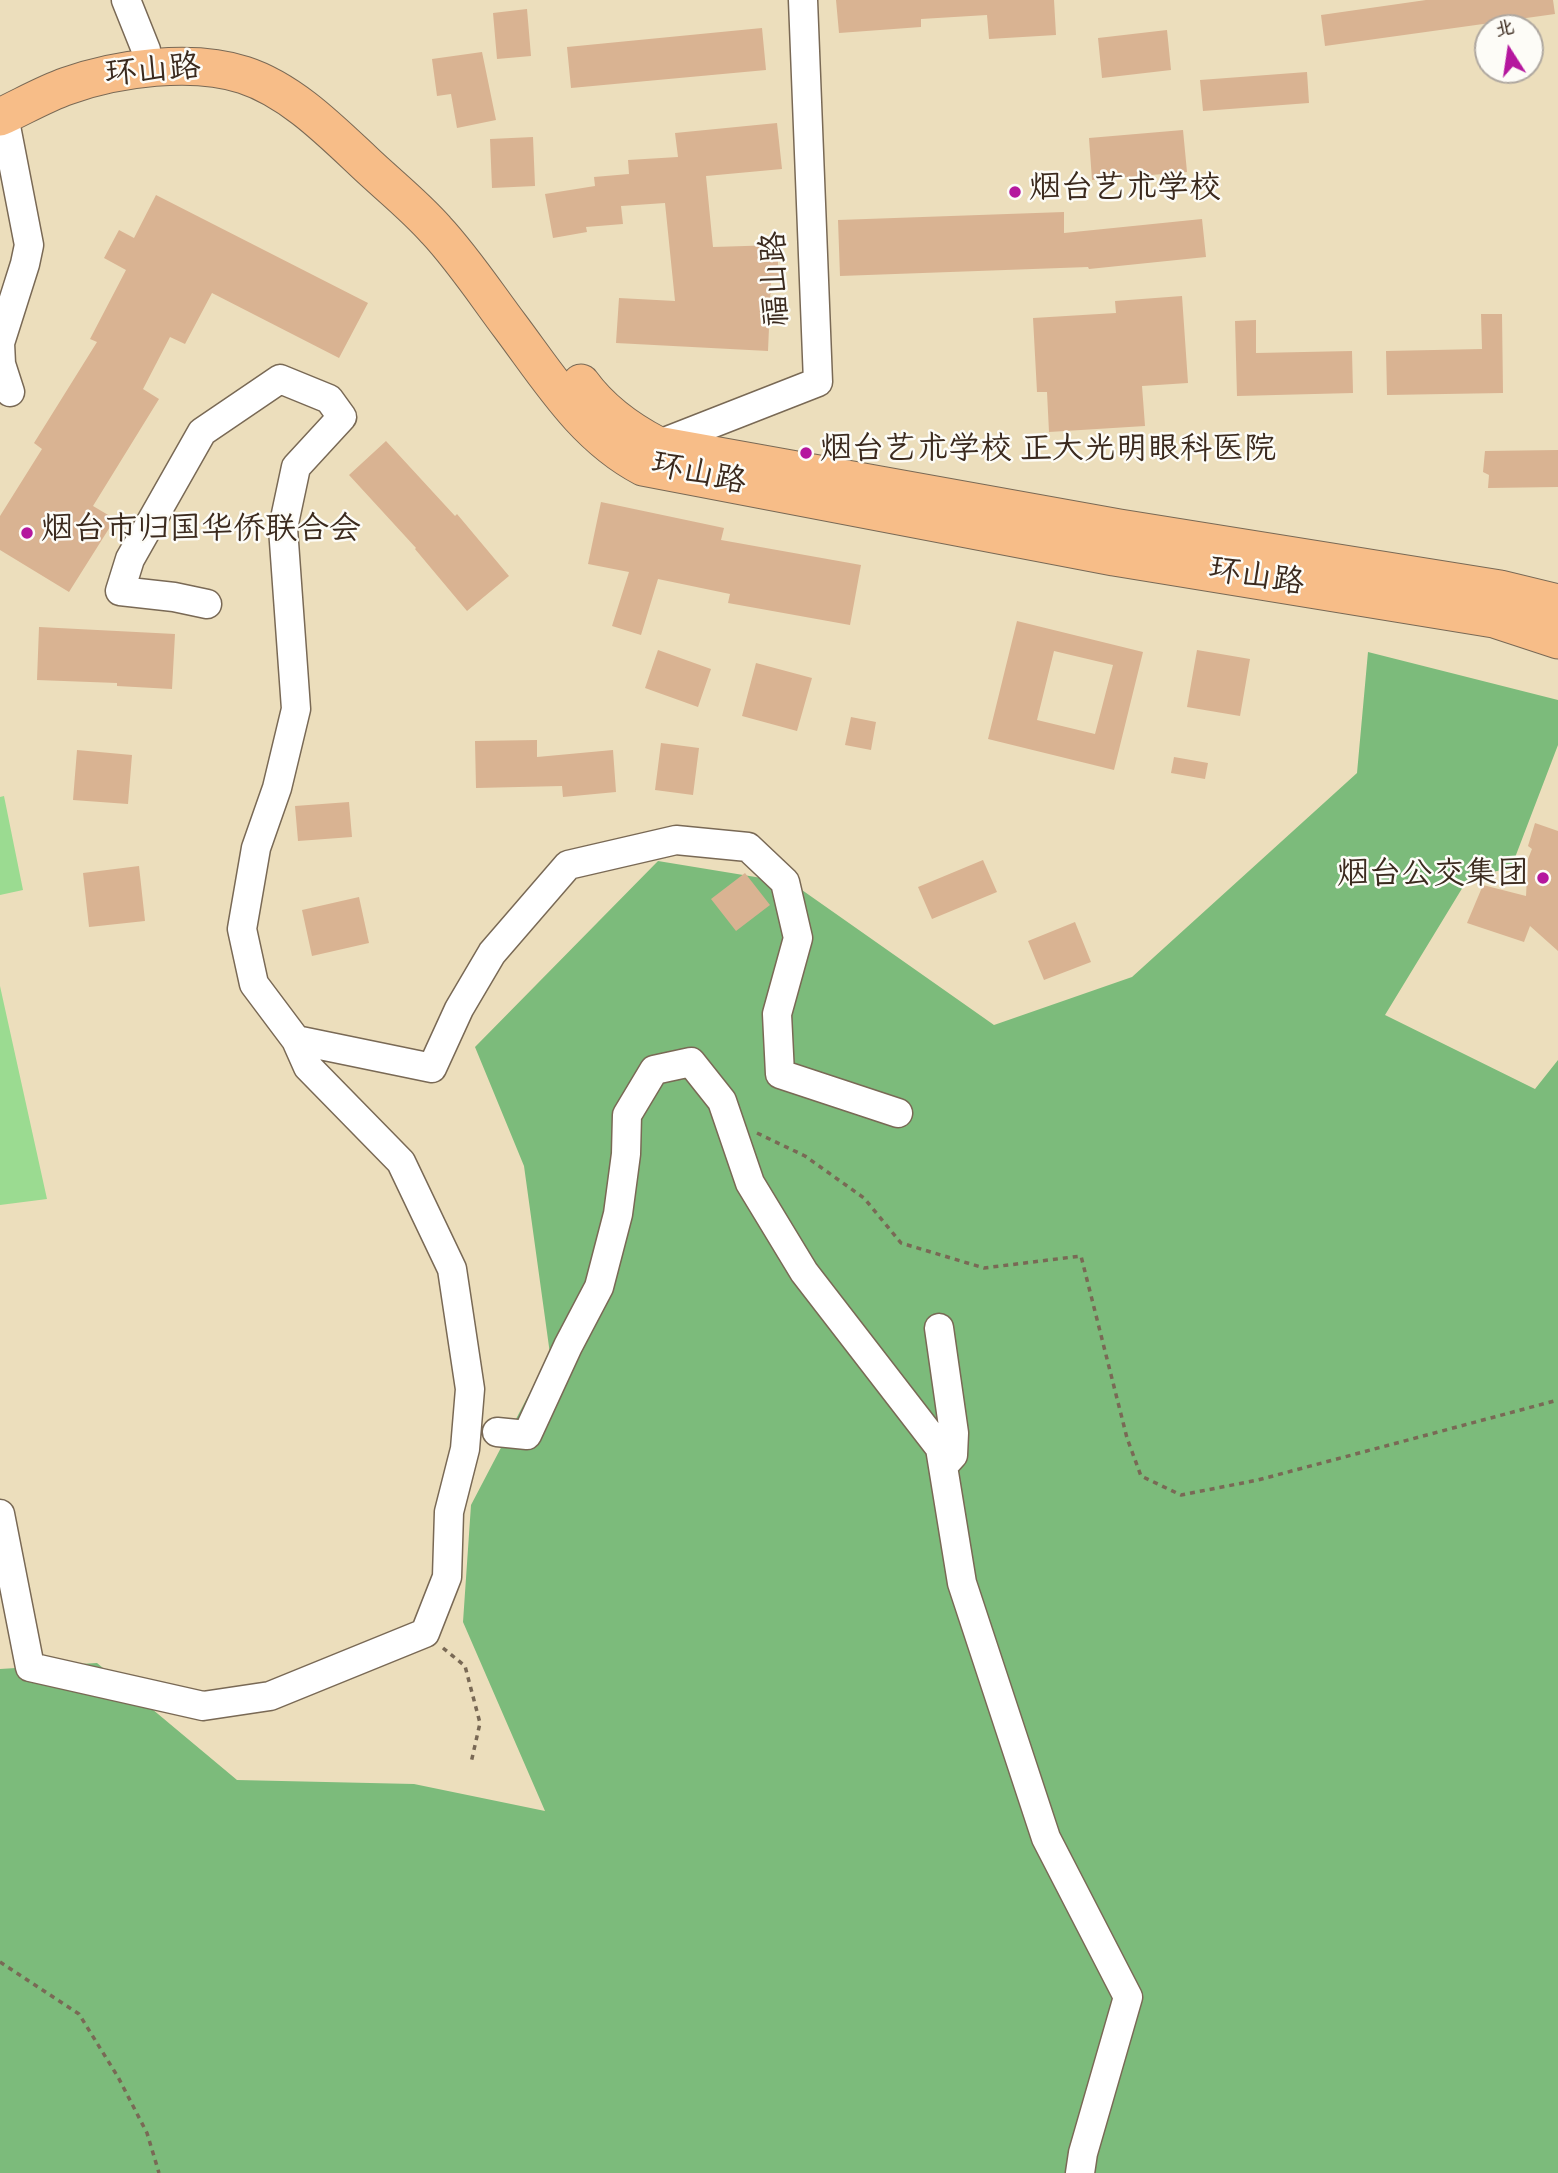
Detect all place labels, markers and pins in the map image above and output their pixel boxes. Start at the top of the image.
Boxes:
place label: 烟台艺术学校 [1029,173,1221,211]
marker: 烟台艺术学校 [1007,184,1023,200]
place label: 烟台艺术学校 正大光明眼科医院 [820,434,1276,472]
marker: 烟台艺术学校 正大光明眼科医院 [798,445,814,461]
place label: 烟台市归国华侨联合会 [41,514,361,552]
marker: 烟台市归国华侨联合会 [19,525,35,541]
place label: 烟台公交集团 [1337,859,1529,897]
marker: 烟台公交集团 [1535,870,1551,886]

